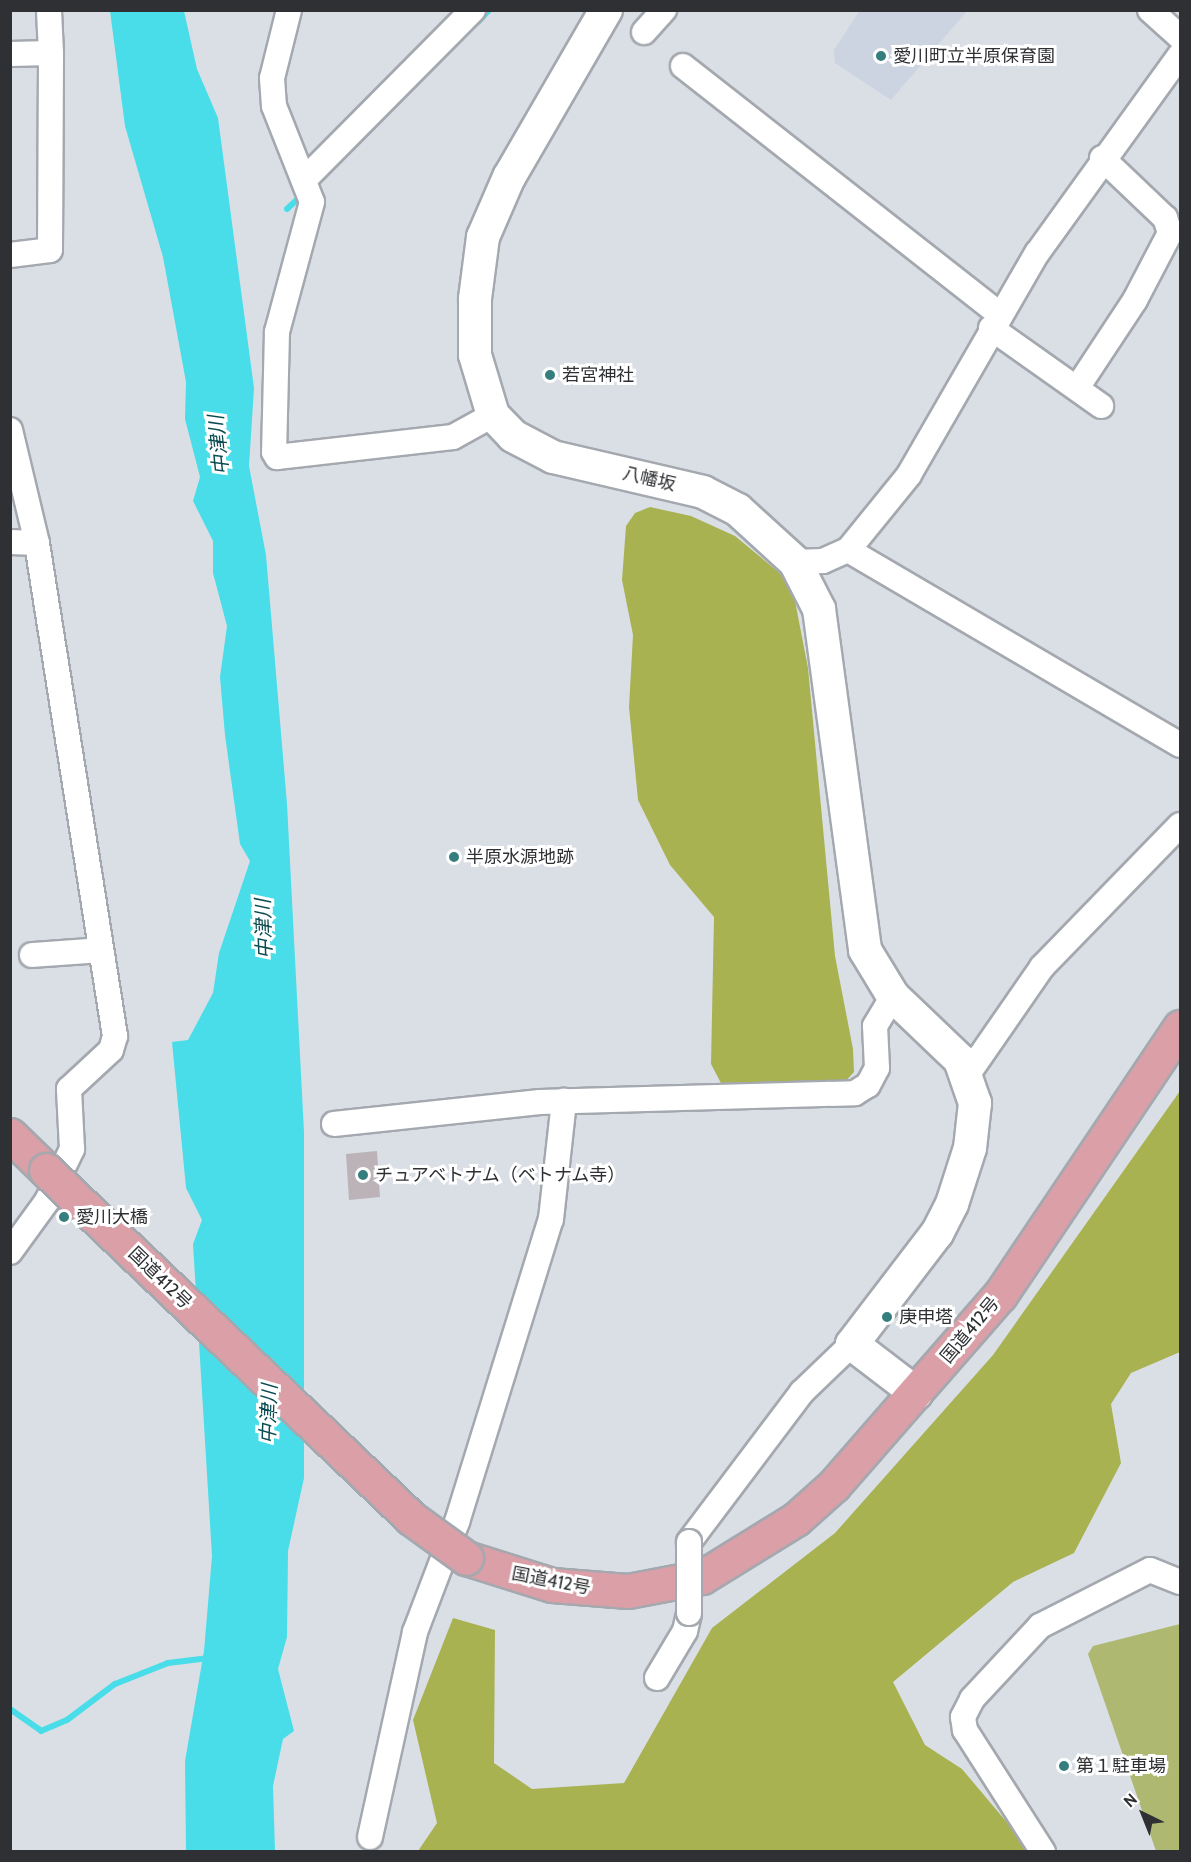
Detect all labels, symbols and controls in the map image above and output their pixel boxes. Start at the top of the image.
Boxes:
place label: 愛川町立半原保育園 [893,45,1055,67]
marker: 愛川町立半原保育園 [874,49,888,63]
place label: 若宮神社 [562,364,634,386]
marker: 若宮神社 [543,368,557,382]
water label: 中津川 [204,414,234,476]
street label: 八幡坂 [620,462,678,496]
place label: 半原水源地跡 [466,846,574,868]
marker: 半原水源地跡 [447,850,461,864]
water label: 中津川 [251,899,277,959]
place label: チュアベトナム（ベトナム寺） [375,1164,627,1186]
marker: チュアベトナム（ベトナム寺） [356,1168,370,1182]
place label: 愛川大橋 [76,1206,148,1228]
marker: 愛川大橋 [57,1210,71,1224]
street label: 国道412号 [124,1243,196,1313]
street label: 国道412号 [936,1293,1004,1367]
place label: 庚申塔 [899,1306,953,1328]
marker: 庚申塔 [880,1310,894,1324]
water label: 中津川 [256,1384,282,1444]
street label: 国道412号 [510,1563,592,1599]
place label: 第１駐車場 [1076,1755,1166,1777]
marker: 第１駐車場 [1057,1759,1071,1773]
north arrow [1113,1784,1173,1844]
text: N [1120,1790,1141,1811]

